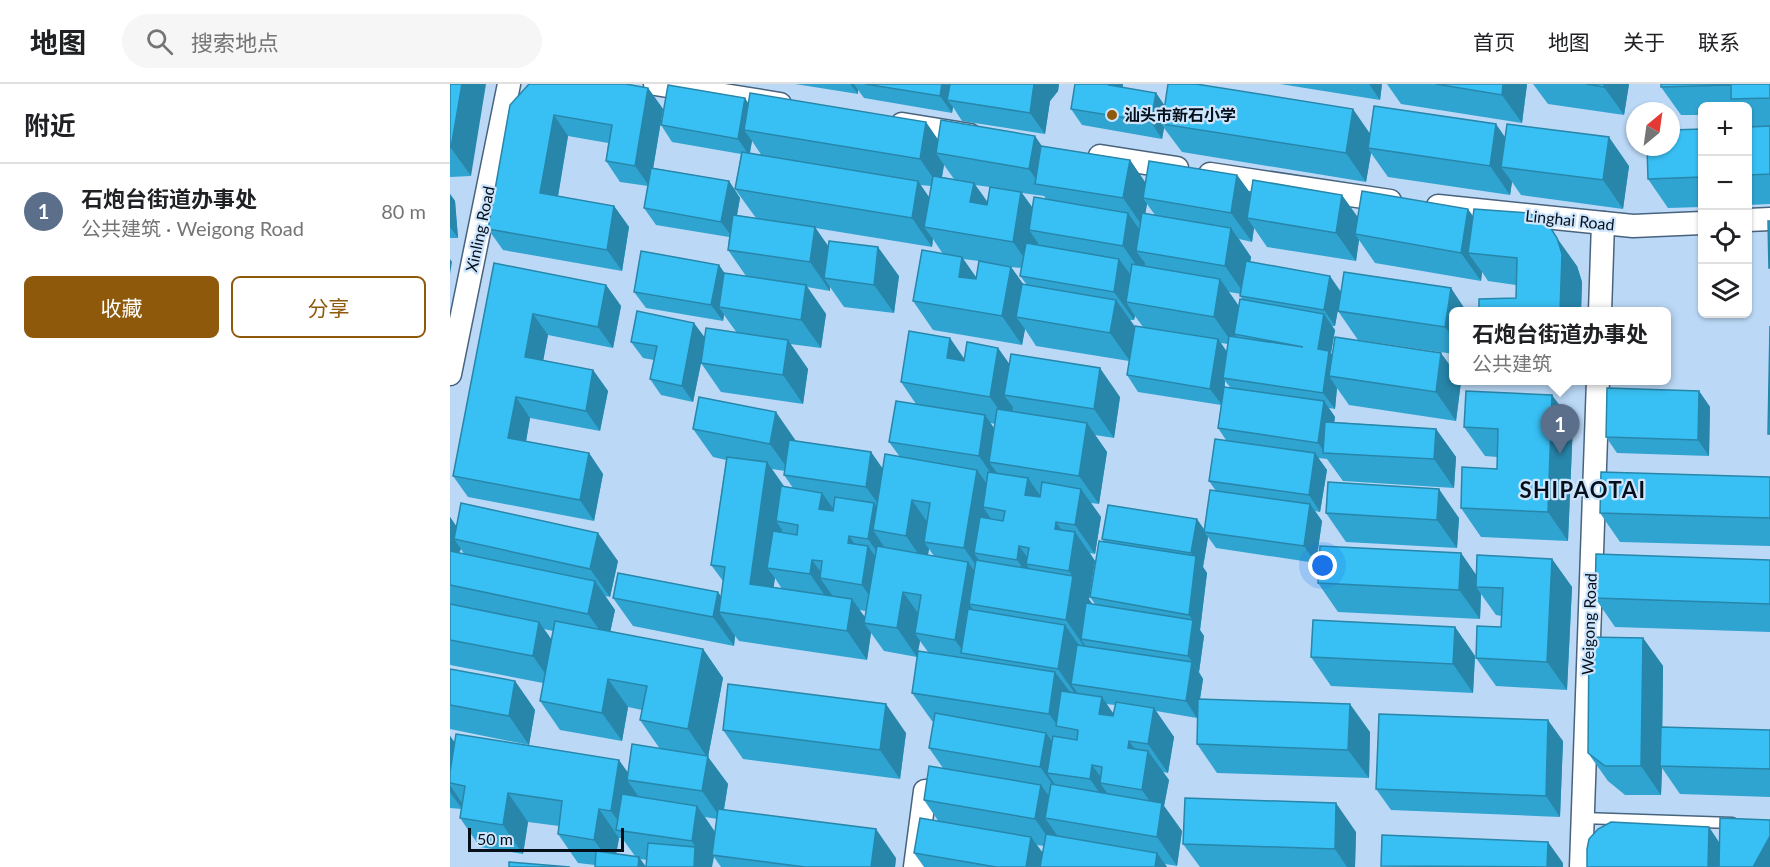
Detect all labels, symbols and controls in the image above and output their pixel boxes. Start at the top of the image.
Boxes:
search box [122,14,542,68]
text: 地图 [30,25,86,59]
icon: search [143,25,176,58]
text: 搜索地点 [191,29,279,56]
text: 首页 [1473,29,1515,54]
text: 地图 [1548,29,1590,54]
text: 关于 [1623,29,1665,54]
text: 联系 [1698,29,1740,54]
north arrow [1626,102,1680,156]
map controls [1698,102,1752,318]
button: + [1698,102,1752,156]
place label: 汕头市新石小学 [1124,105,1236,124]
marker: 汕头市新石小学 [1105,108,1119,122]
text: 附近 [24,109,76,141]
button: − [1698,156,1752,210]
street label: Xinling Road [461,184,498,274]
text: 石炮台街道办事处 [81,185,257,212]
text: 1 [38,199,49,223]
text: 80 m [381,199,426,223]
street label: Linghai Road [1525,205,1616,234]
button: locate [1698,210,1752,264]
text: 公共建筑 · Weigong Road [81,216,304,240]
button: layers [1698,264,1752,318]
button: 收藏 [24,276,219,338]
button: 分享 [231,276,426,338]
popup [1449,307,1671,385]
text: 石炮台街道办事处 [1472,320,1648,347]
text: 公共建筑 [1472,351,1552,375]
pin: 1 [1540,404,1580,454]
district label: SHIPAOTAI [1519,476,1647,503]
your location [1308,551,1337,580]
street label: Weigong Road [1577,573,1600,675]
scale bar [468,825,624,852]
text: 50 m [477,829,513,848]

